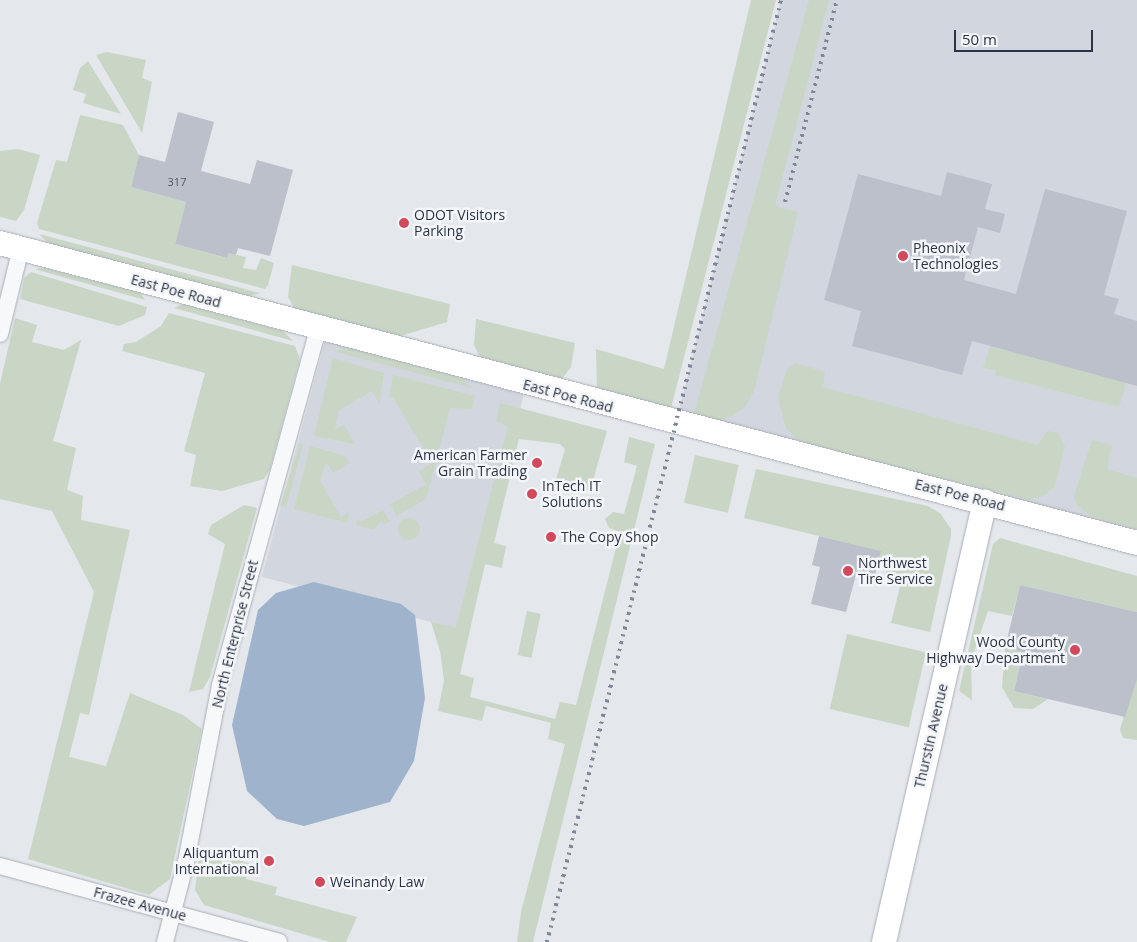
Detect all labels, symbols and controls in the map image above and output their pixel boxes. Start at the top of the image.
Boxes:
scale bar [957,20,1096,52]
text: 50 m [962,29,997,49]
house number: 317 [168,175,186,189]
place label: ODOT Visitors Parking [414,207,505,240]
marker: ODOT Visitors Parking [398,217,410,229]
place label: Pheonix Technologies [913,240,998,272]
marker: Pheonix Technologies [897,250,909,262]
street label: East Poe Road [129,271,223,311]
street label: East Poe Road [521,376,615,416]
place label: American Farmer Grain Trading [414,447,527,480]
marker: American Farmer Grain Trading [531,457,543,469]
street label: East Poe Road [913,476,1007,514]
place label: InTech IT Solutions [542,478,602,511]
marker: InTech IT Solutions [526,488,538,500]
place label: The Copy Shop [561,529,659,545]
marker: The Copy Shop [545,531,557,543]
place label: Northwest Tire Service [858,555,933,588]
street label: North Enterprise Street [208,558,262,710]
marker: Northwest Tire Service [842,565,854,577]
place label: Wood County Highway Department [926,634,1065,666]
marker: Wood County Highway Department [1069,644,1081,656]
street label: Thurstin Avenue [911,682,951,790]
place label: Aliquantum International [175,845,259,878]
marker: Aliquantum International [263,855,275,867]
place label: Weinandy Law [330,874,424,890]
marker: Weinandy Law [314,876,326,888]
street label: Frazee Avenue [92,884,188,924]

